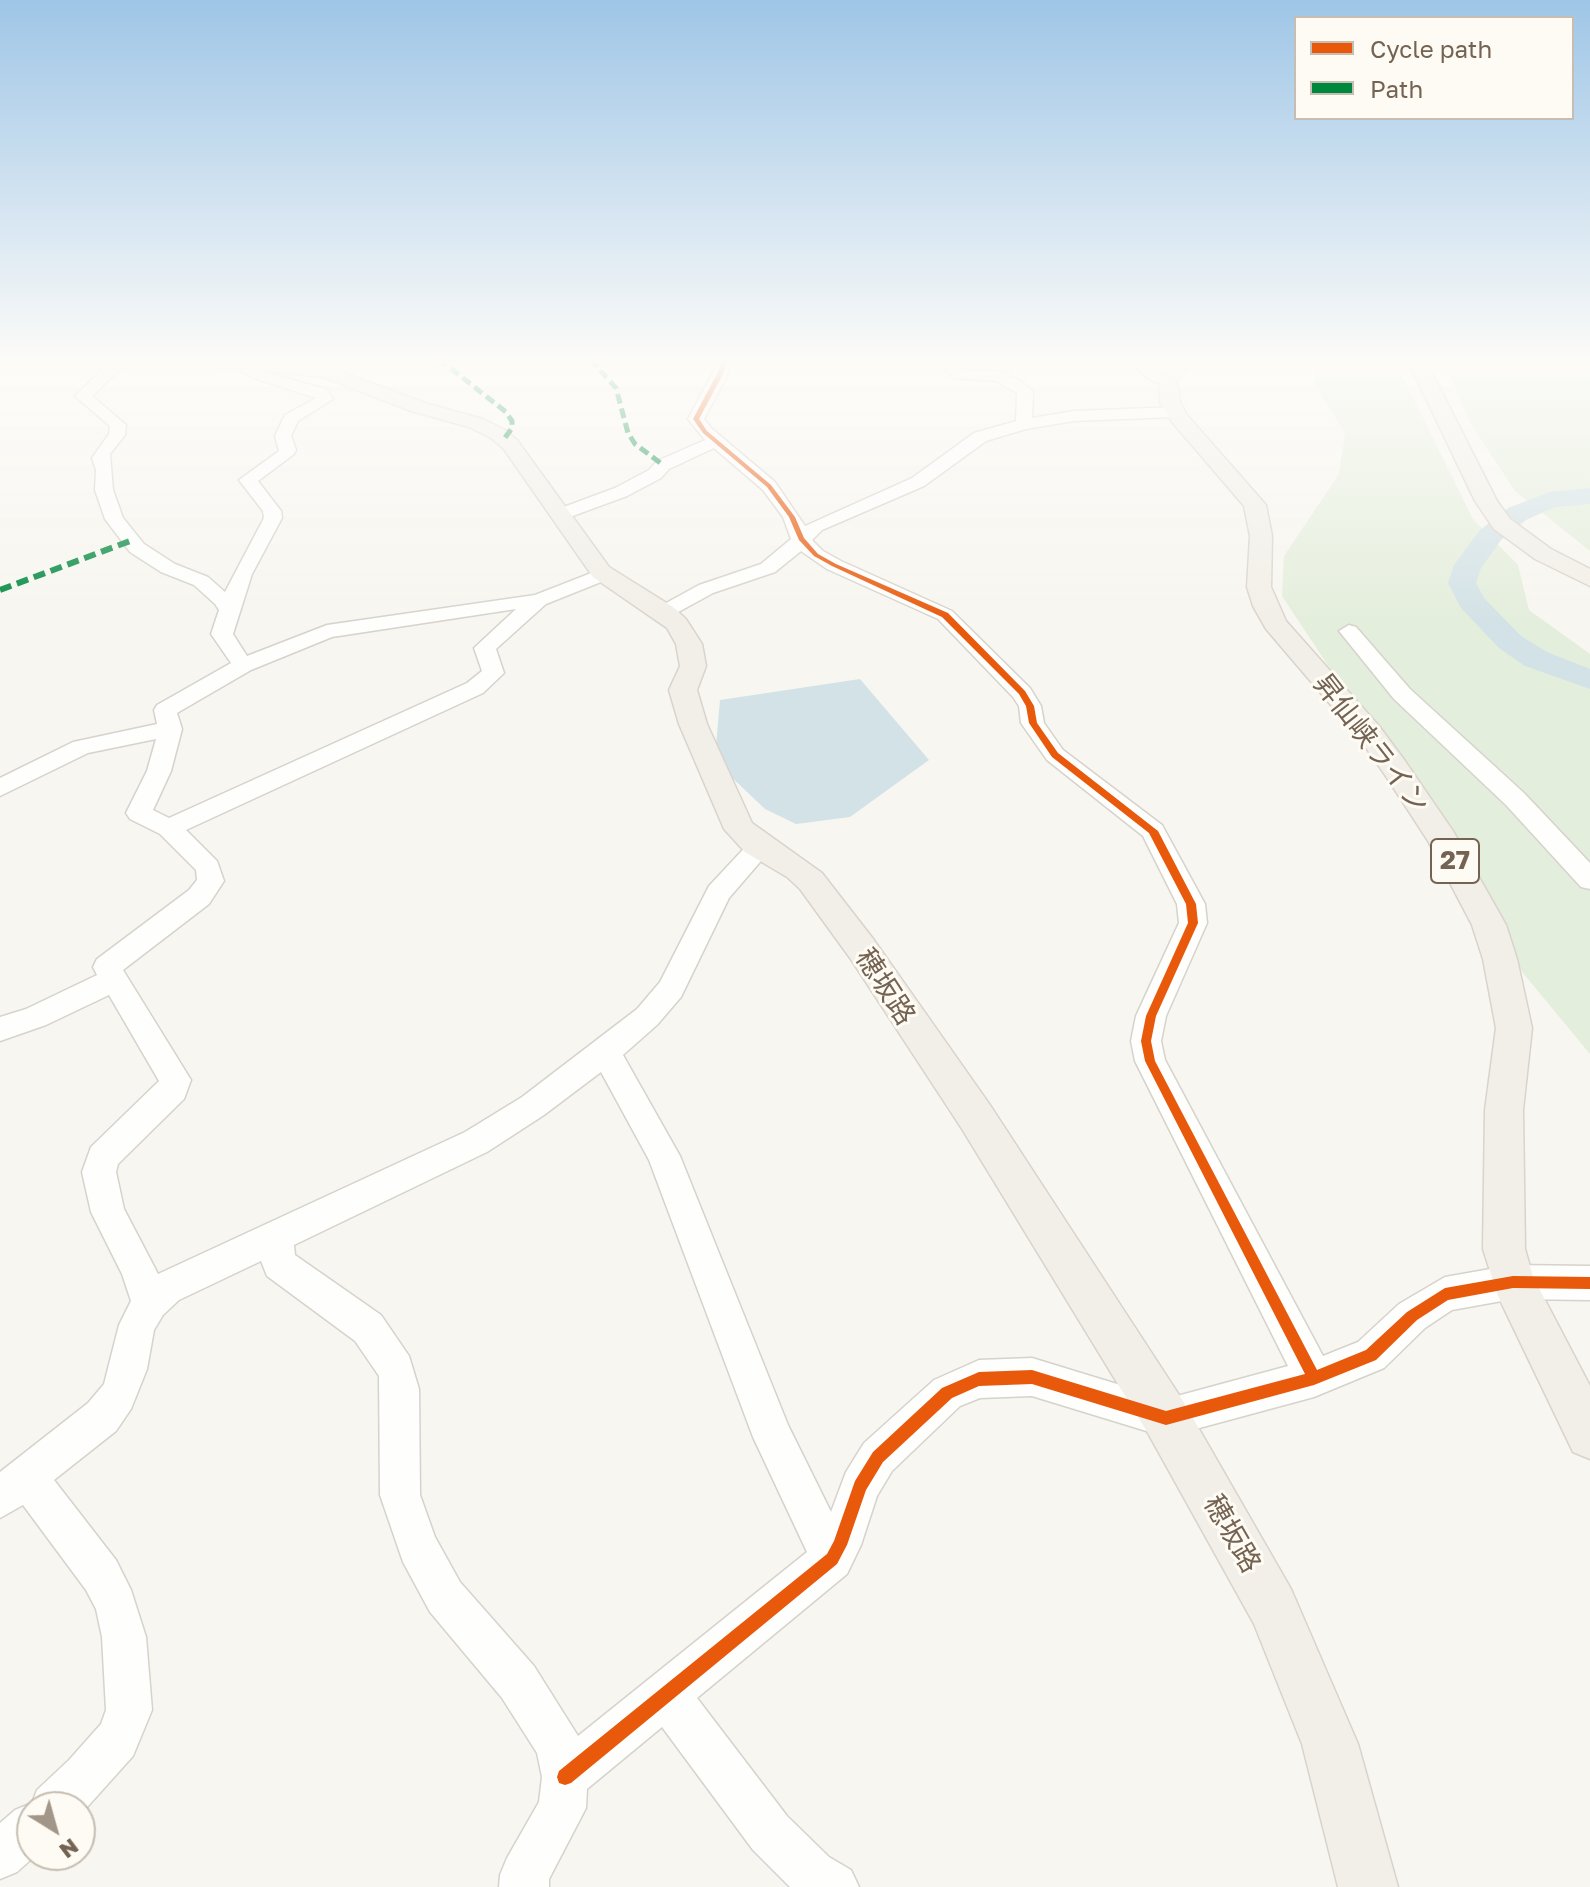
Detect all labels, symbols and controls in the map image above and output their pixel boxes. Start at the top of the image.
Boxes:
legend [1294,16,1574,120]
text: Cycle path [1370,34,1492,63]
text: Path [1370,74,1423,103]
street label: 昇仙峡ライン [1306,667,1436,821]
road number: 27 [1431,839,1479,883]
street label: 穂坂路 [848,943,922,1031]
street label: 穂坂路 [1196,1489,1268,1579]
north arrow [16,1791,96,1871]
text: N [55,1833,84,1865]

